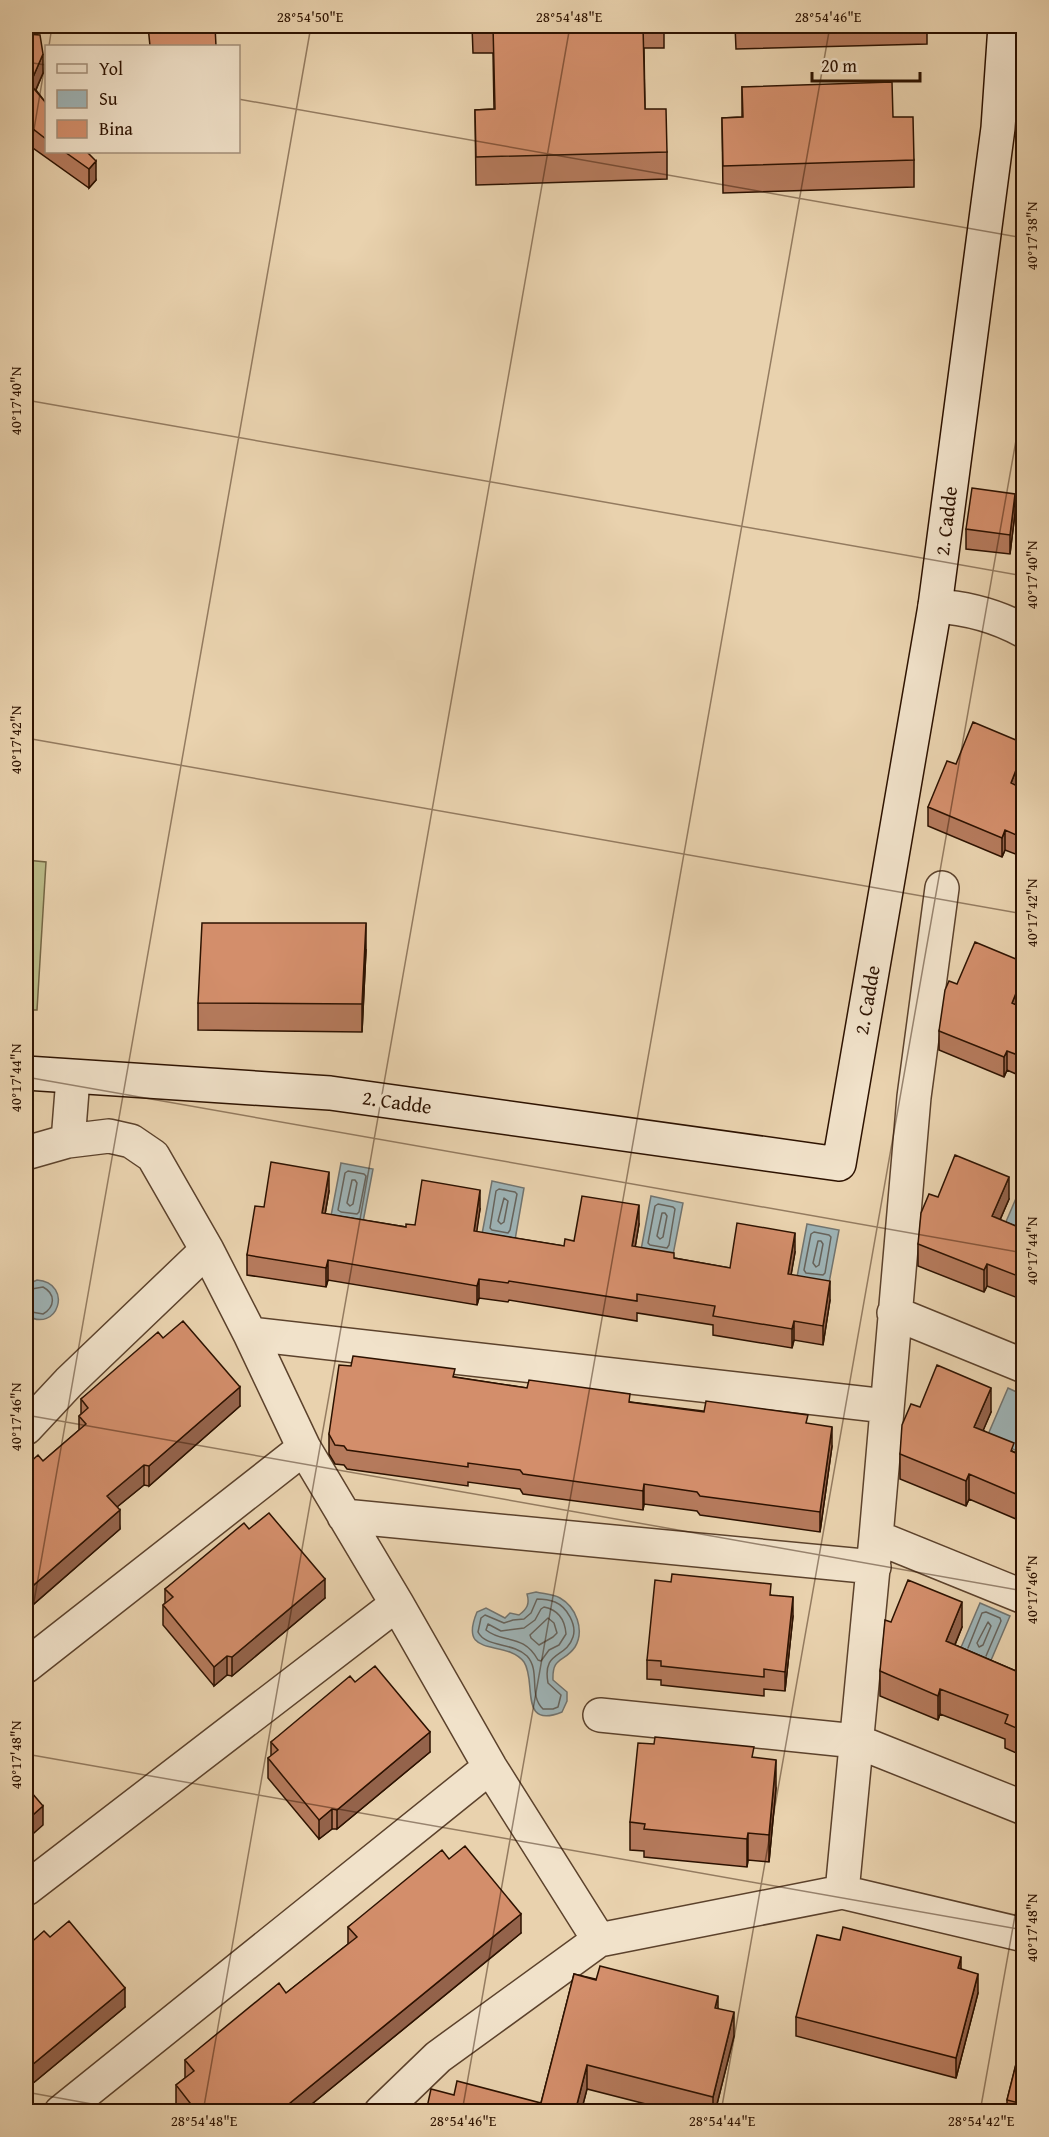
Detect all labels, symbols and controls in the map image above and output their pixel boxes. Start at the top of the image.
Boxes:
text: 28°54'50"E [277,6,344,27]
text: 28°54'48"E [536,6,603,27]
text: 28°54'46"E [795,6,862,27]
legend [45,45,240,153]
scale bar [812,45,920,83]
text: 20 m [821,52,857,79]
text: Yol [99,55,123,82]
text: Su [99,85,118,112]
text: Bina [99,115,133,142]
text: 40°17'38"N [1021,201,1042,270]
text: 40°17'40"N [5,366,26,435]
street label: 2. Cadde [927,484,964,557]
text: 40°17'40"N [1021,540,1042,609]
text: 40°17'42"N [5,705,26,774]
text: 40°17'42"N [1021,878,1042,947]
street label: 2. Cadde [846,963,887,1037]
text: 40°17'44"N [5,1043,26,1112]
street label: 2. Cadde [360,1082,434,1121]
text: 40°17'44"N [1021,1216,1042,1285]
text: 40°17'46"N [5,1382,26,1451]
text: 40°17'46"N [1021,1555,1042,1624]
text: 40°17'48"N [5,1720,26,1789]
text: 40°17'48"N [1021,1893,1042,1962]
text: 28°54'48"E [171,2110,238,2131]
text: 28°54'46"E [430,2110,497,2131]
text: 28°54'44"E [689,2110,756,2131]
text: 28°54'42"E [948,2110,1015,2131]

